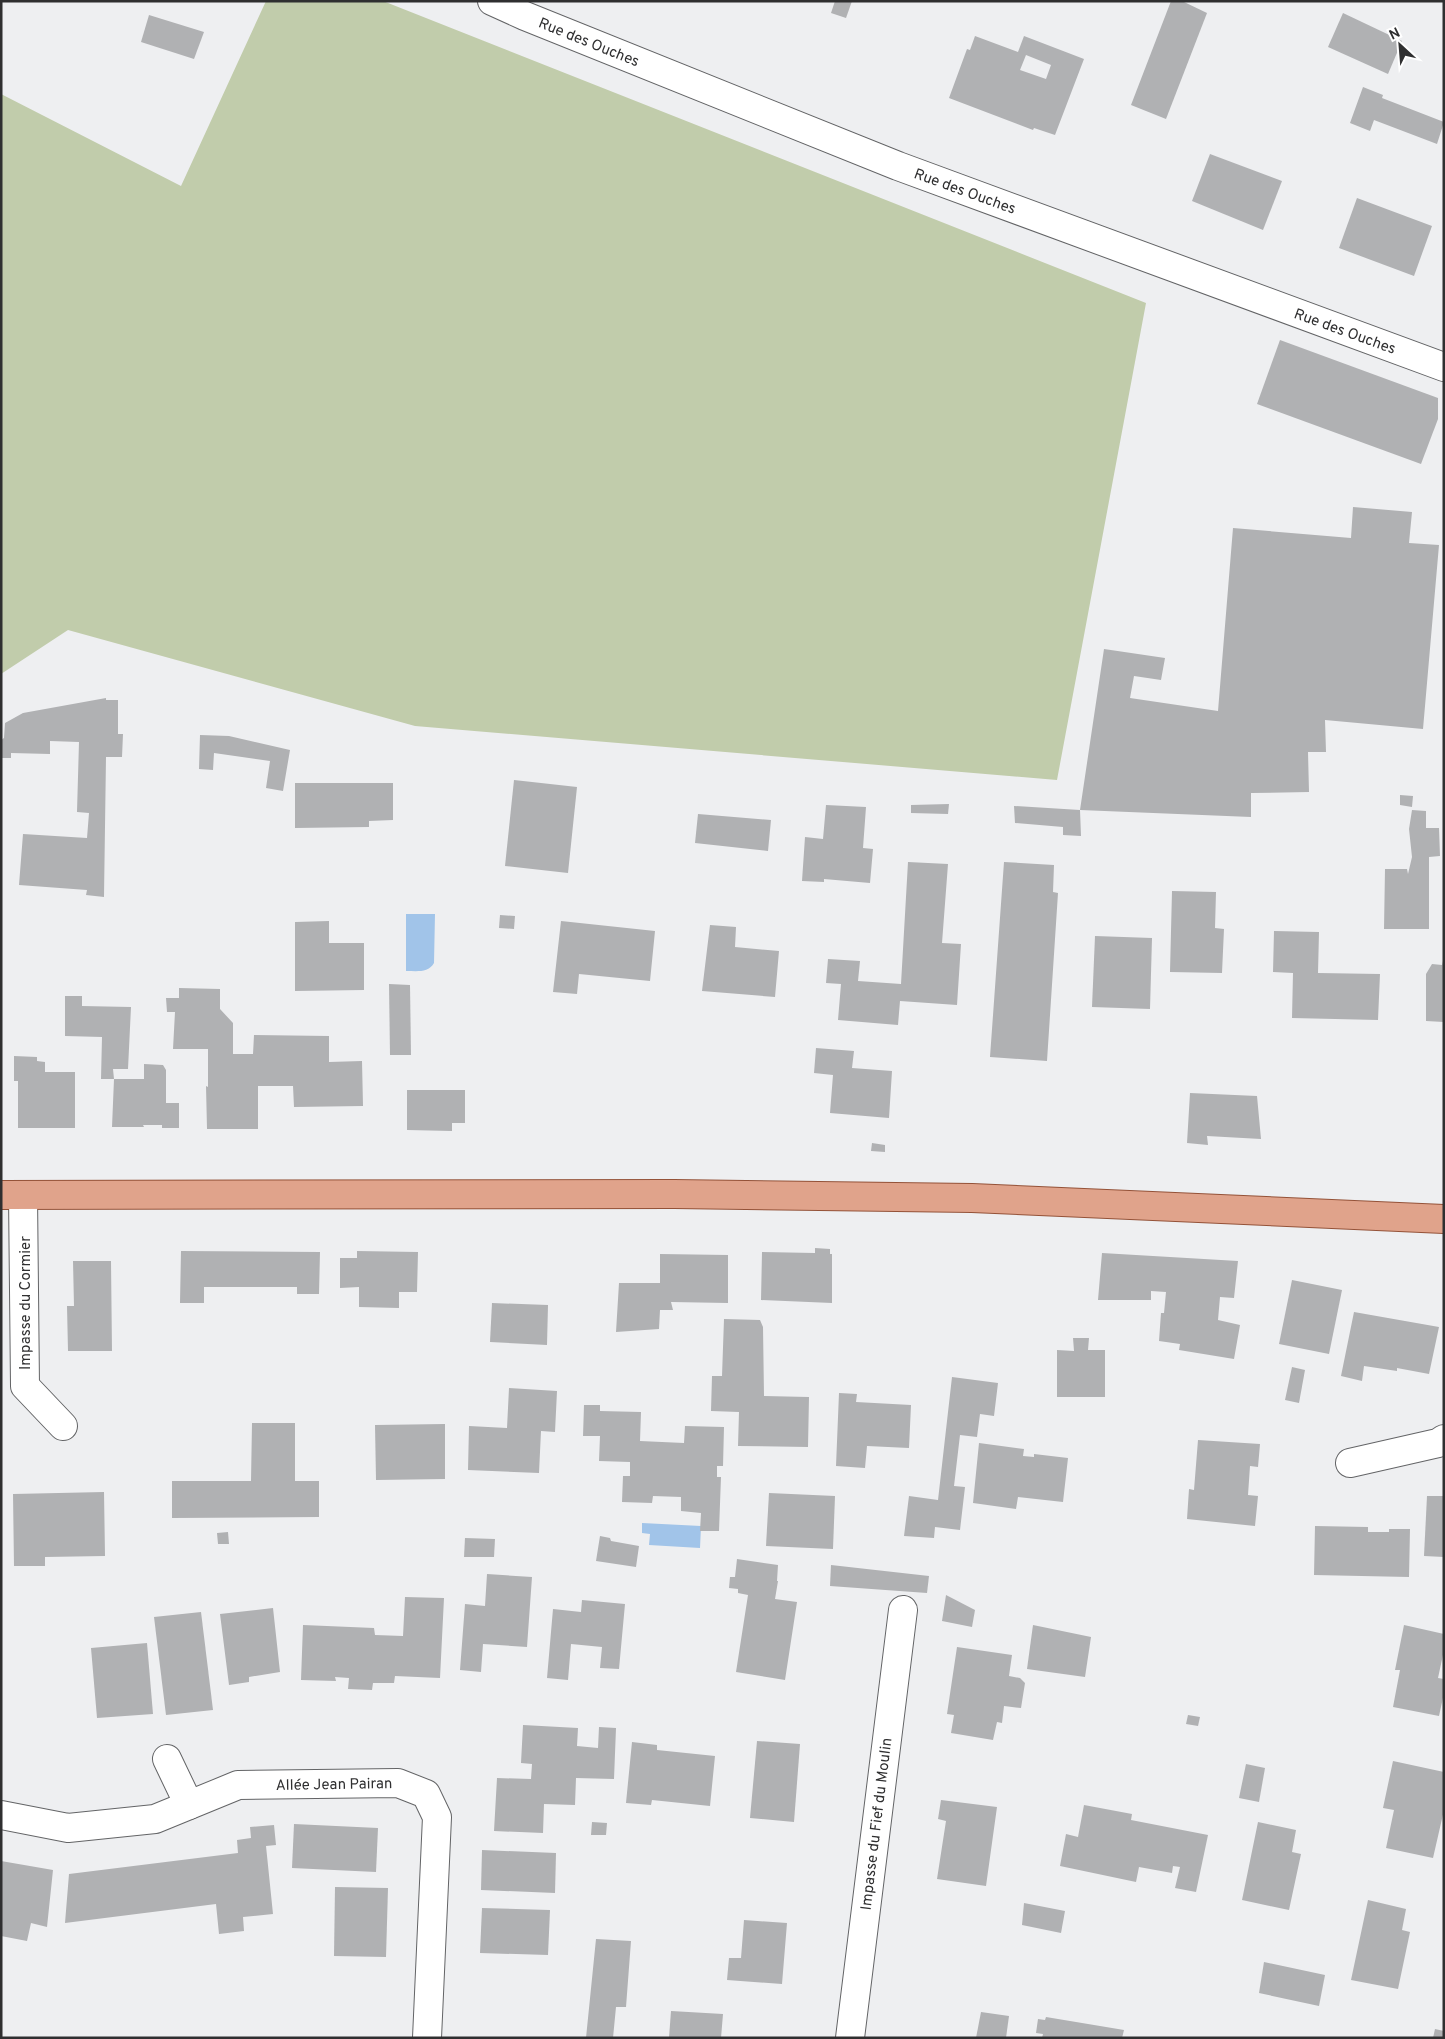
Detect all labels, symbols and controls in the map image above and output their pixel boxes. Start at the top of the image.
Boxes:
street label: Rue des Ouches [535,15,642,72]
north arrow [1375,20,1425,70]
text: N [1387,25,1403,45]
street label: Rue des Ouches [911,165,1018,220]
street label: Rue des Ouches [1291,305,1398,360]
street label: Impasse du Cormier [17,1236,36,1370]
street label: Impasse du Fief du Moulin [857,1737,897,1912]
street label: Allée Jean Pairan [275,1775,393,1796]

